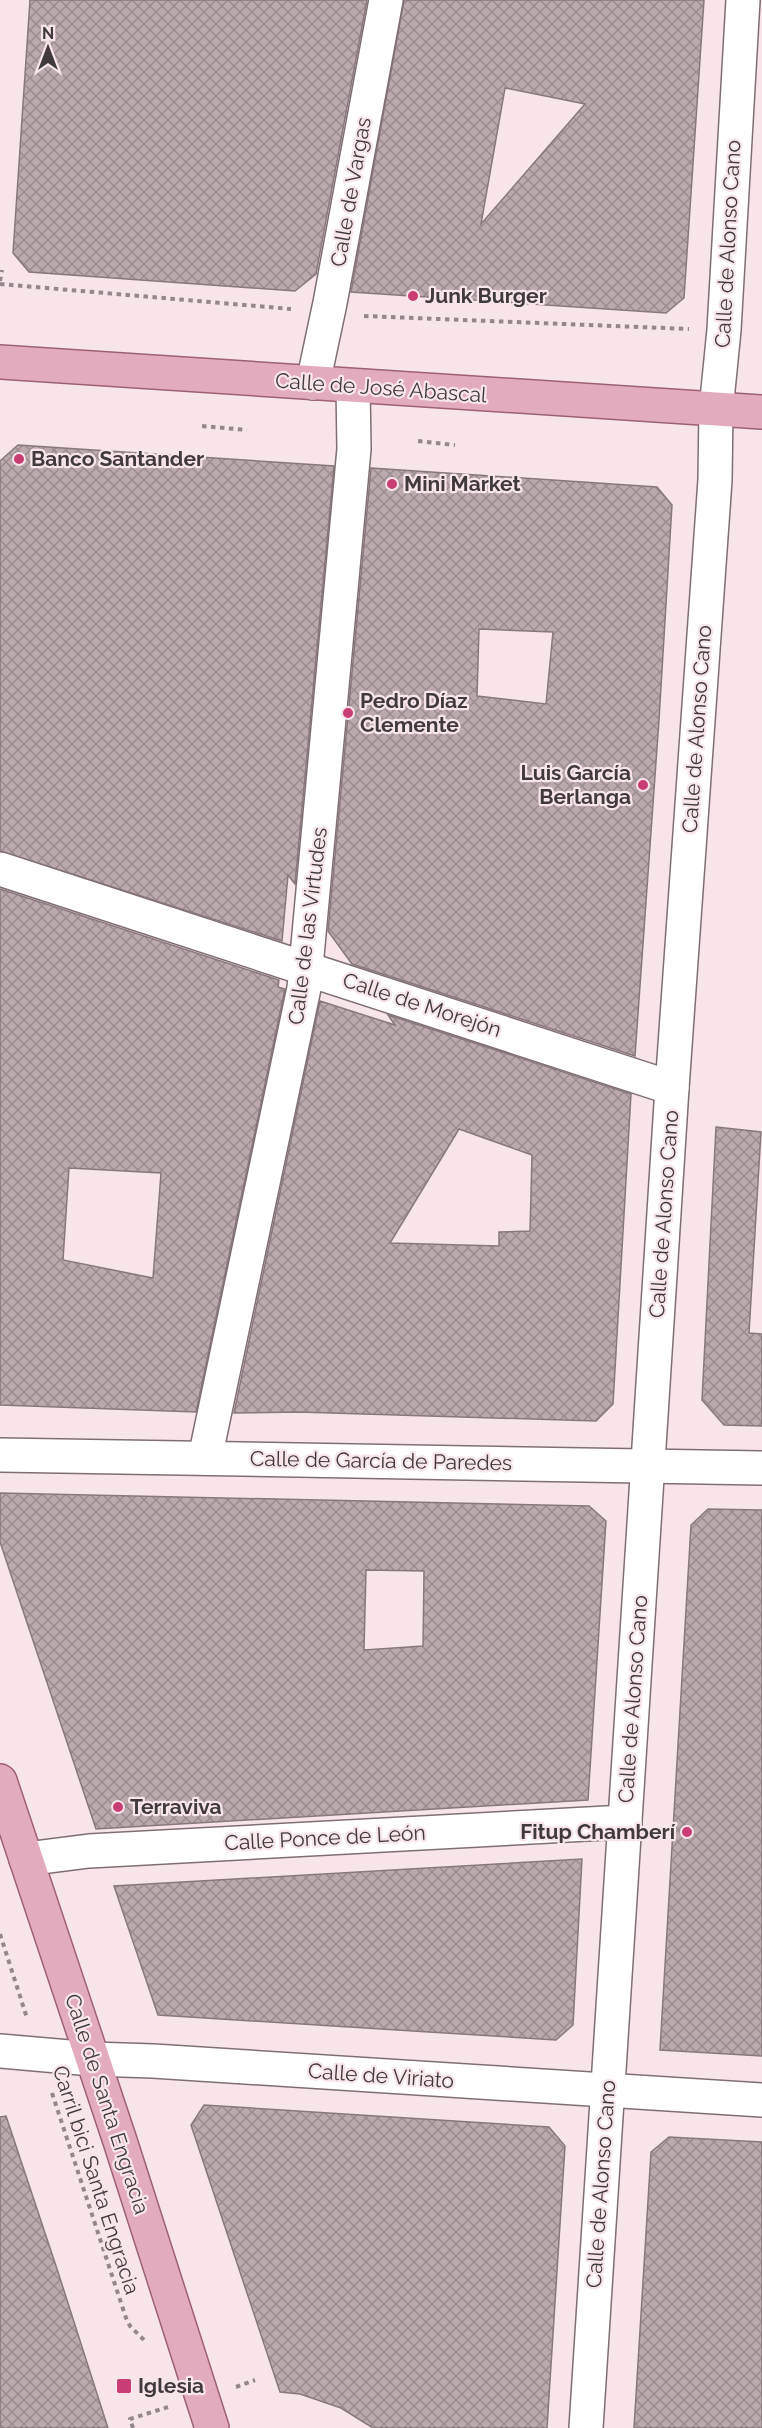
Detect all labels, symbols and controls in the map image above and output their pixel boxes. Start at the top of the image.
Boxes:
north arrow [18,18,78,78]
text: N [42,24,54,43]
street label: Calle de Vargas [325,115,376,269]
street label: Calle de Alonso Cano [710,139,745,349]
place label: Junk Burger [425,283,547,308]
marker: Junk Burger [406,289,420,303]
street label: Calle de José Abascal [274,368,488,407]
place label: Banco Santander [31,446,204,471]
marker: Banco Santander [12,452,26,466]
place label: Mini Market [404,471,521,496]
marker: Mini Market [385,477,399,491]
street label: Calle de Alonso Cano [677,624,716,834]
place label: Pedro Díaz Clemente [360,688,467,737]
marker: Pedro Díaz Clemente [341,706,355,720]
place label: Luis García Berlanga [520,760,631,809]
marker: Luis García Berlanga [636,778,650,792]
street label: Calle de las Virtudes [283,826,332,1026]
street label: Calle de Morejón [340,967,505,1042]
street label: Calle de Alonso Cano [644,1109,683,1319]
street label: Calle de García de Paredes [250,1446,512,1475]
street label: Calle de Alonso Cano [613,1594,652,1804]
place label: Terraviva [130,1794,222,1819]
marker: Terraviva [111,1800,125,1814]
place label: Fitup Chamberí [520,1819,676,1844]
street label: Calle Ponce de León [224,1820,426,1855]
marker: Fitup Chamberí [680,1825,694,1839]
street label: Calle de Santa Engracia [60,1991,155,2217]
street label: Calle de Viriato [307,2058,455,2093]
street label: Carril bici Santa Engracia [48,2062,145,2297]
street label: Calle de Alonso Cano [581,2079,620,2289]
place label: Iglesia [138,2373,204,2398]
marker: Iglesia [115,2377,133,2395]

